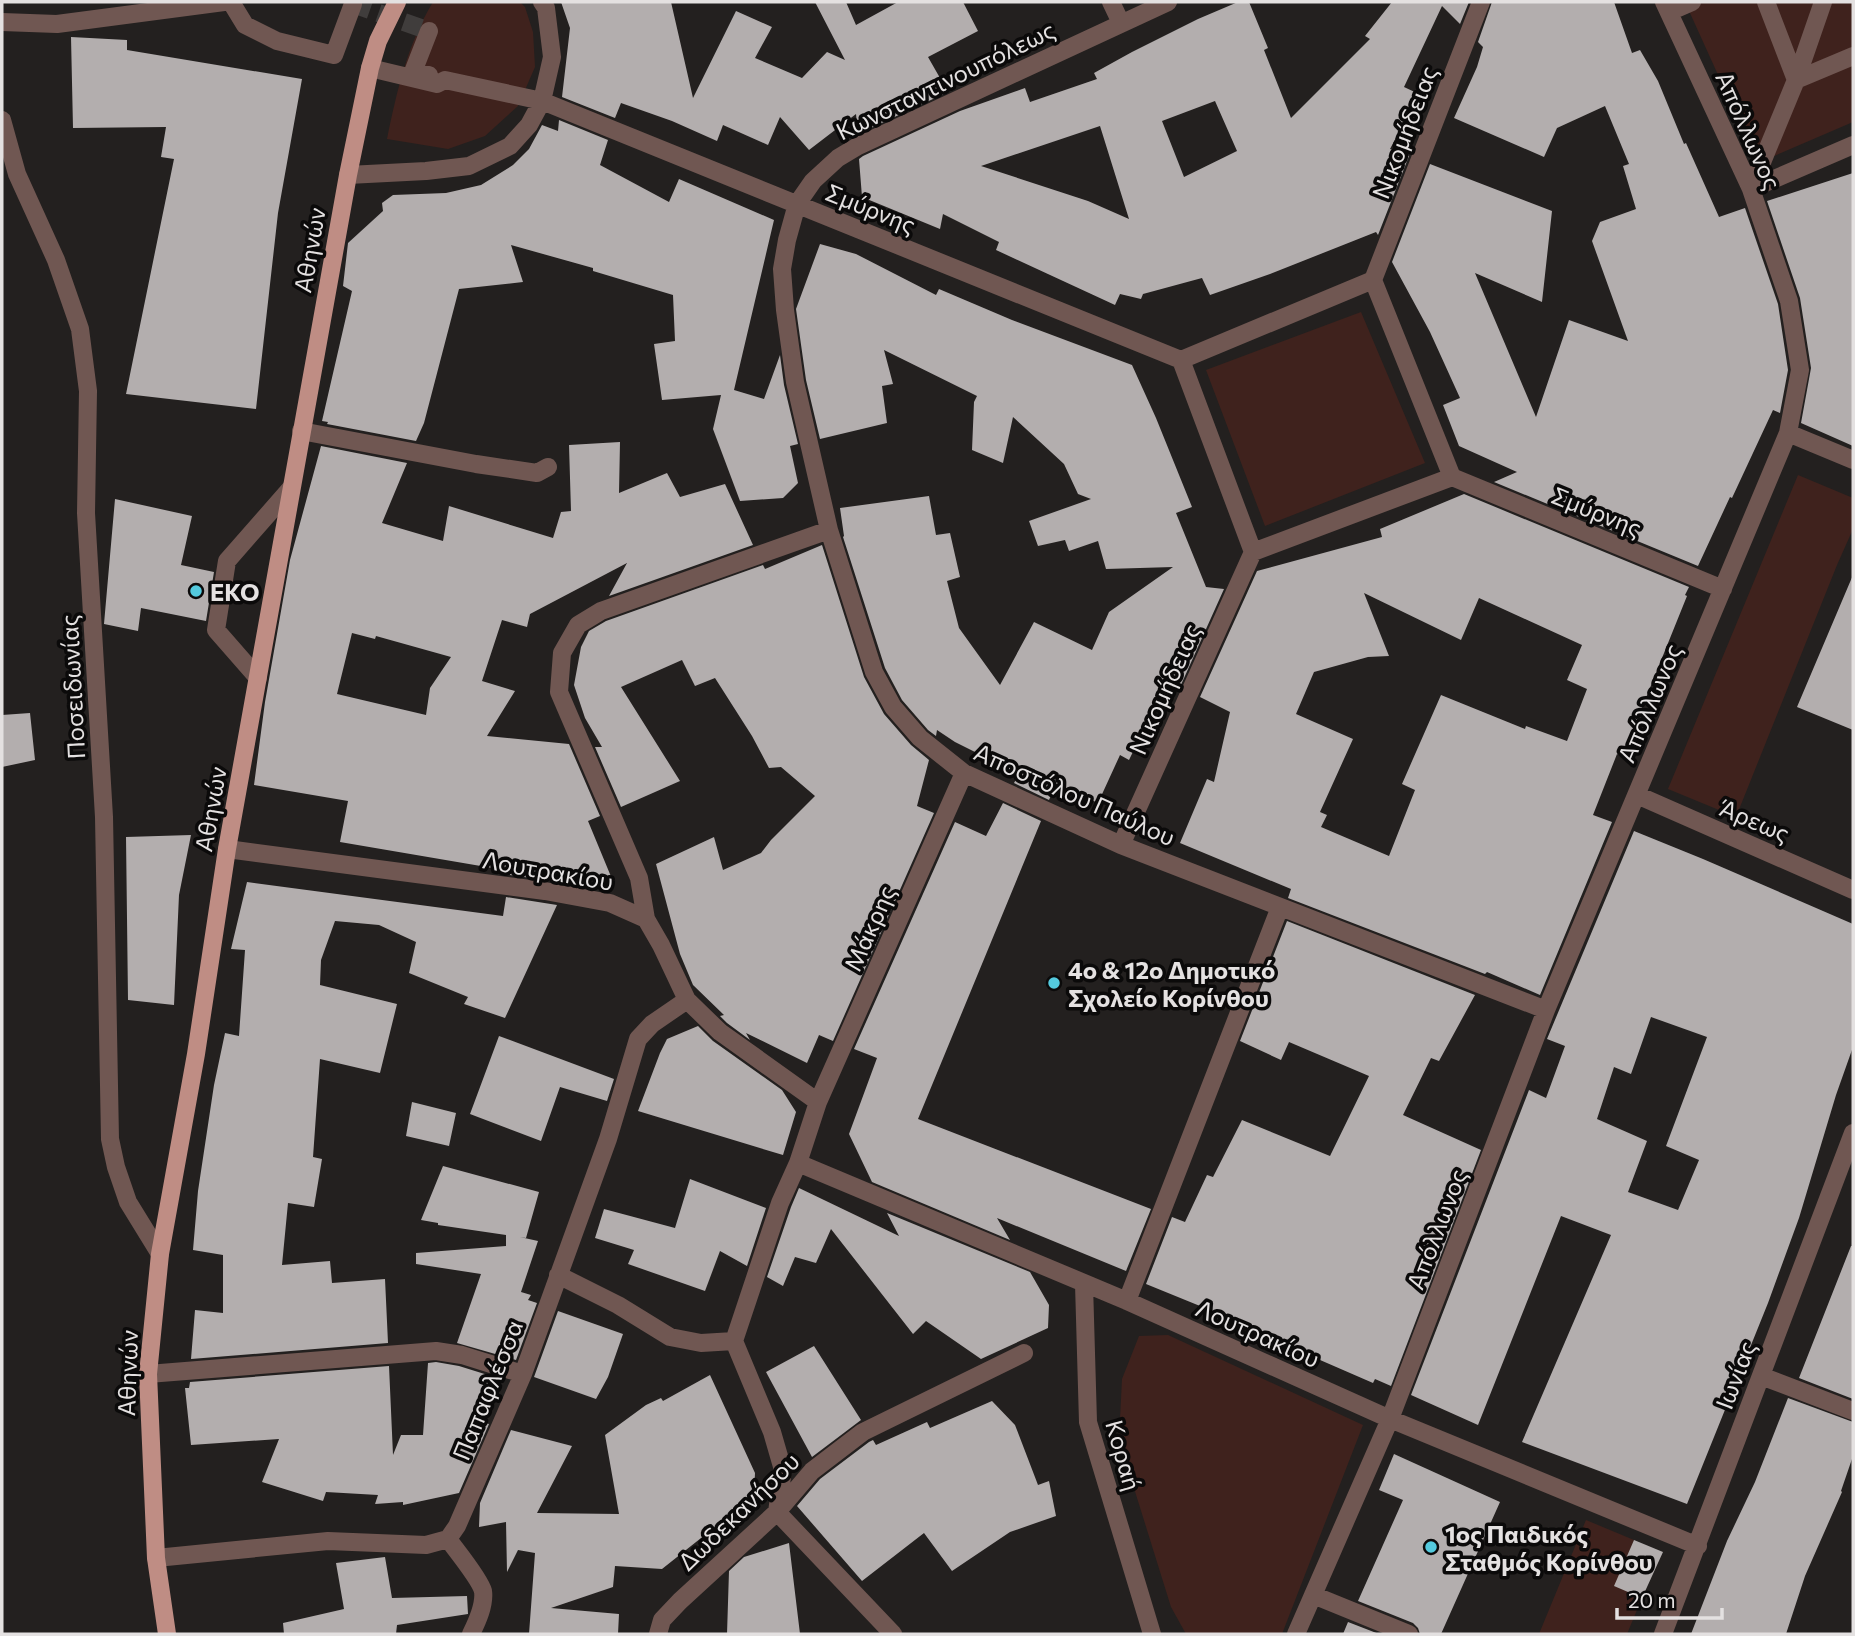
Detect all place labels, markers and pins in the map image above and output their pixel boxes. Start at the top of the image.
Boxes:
place label: EKO [210,577,260,606]
marker: EKO [188,583,204,599]
place label: 4ο & 12ο Δημοτικό Σχολείο Κορίνθου [1068,955,1275,1012]
marker: 4ο & 12ο Δημοτικό Σχολείο Κορίνθου [1046,975,1062,991]
place label: 1ος Παιδικός Σταθμός Κορίνθου [1445,1519,1653,1576]
marker: 1ος Παιδικός Σταθμός Κορίνθου [1423,1539,1439,1555]

